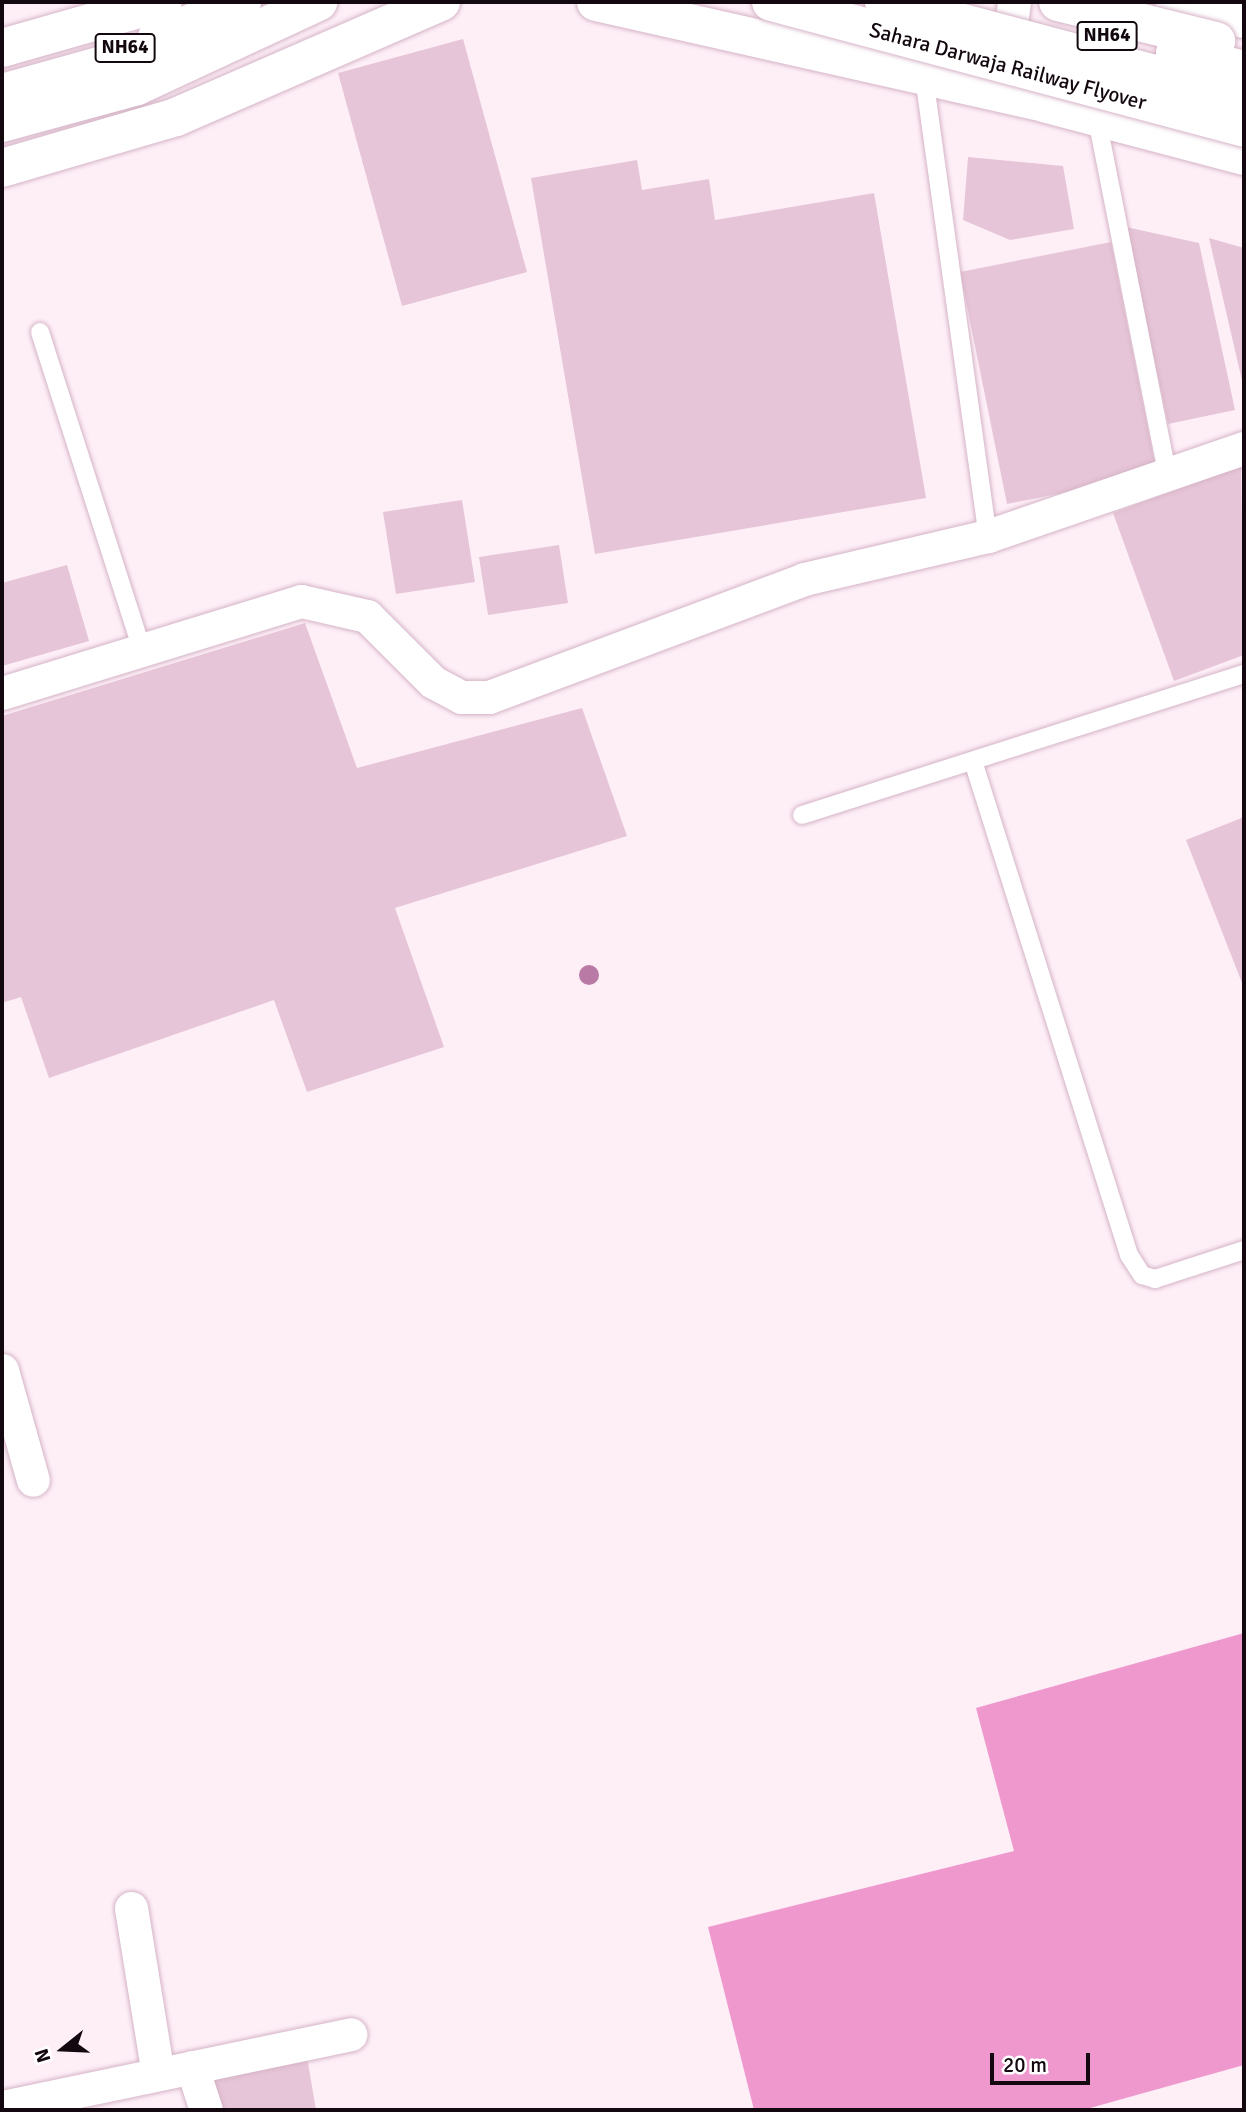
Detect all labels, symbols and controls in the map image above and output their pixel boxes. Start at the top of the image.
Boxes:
street label: Sahara Darwaja Railway Flyover [867,17,1149,115]
road number: NH64 [1076,20,1138,52]
road number: NH64 [94,32,156,64]
north arrow [28,2014,98,2084]
scale bar [994,2038,1094,2082]
text: N [30,2045,56,2065]
text: 20 m [1003,2052,1047,2078]

